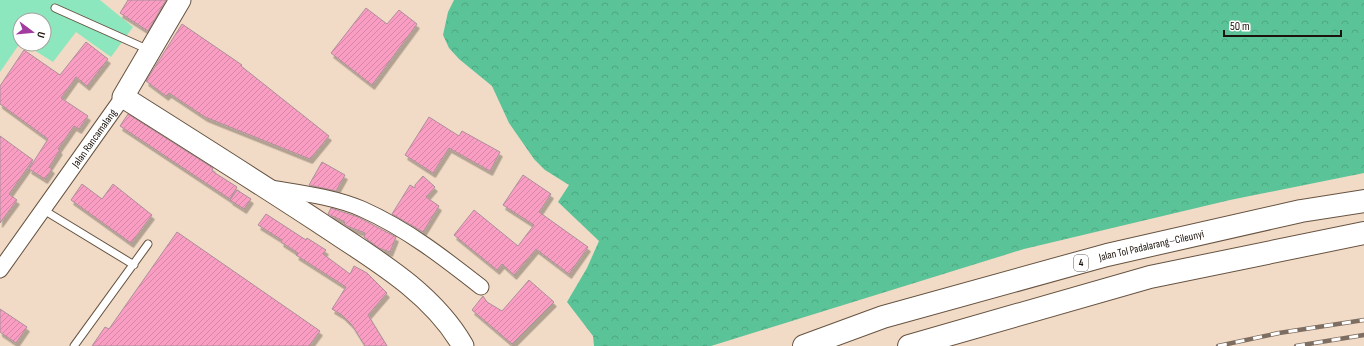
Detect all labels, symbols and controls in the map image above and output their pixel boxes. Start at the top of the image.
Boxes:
north arrow [12,12,52,52]
scale bar [1224,12,1341,38]
text: 50 m [1230,19,1250,34]
text: U [34,30,48,39]
street label: Jalan Rancamalang [68,106,119,170]
street label: Jalan Tol Padalarang–Cileunyi [1096,227,1205,264]
road number: 4 [1074,255,1088,271]

